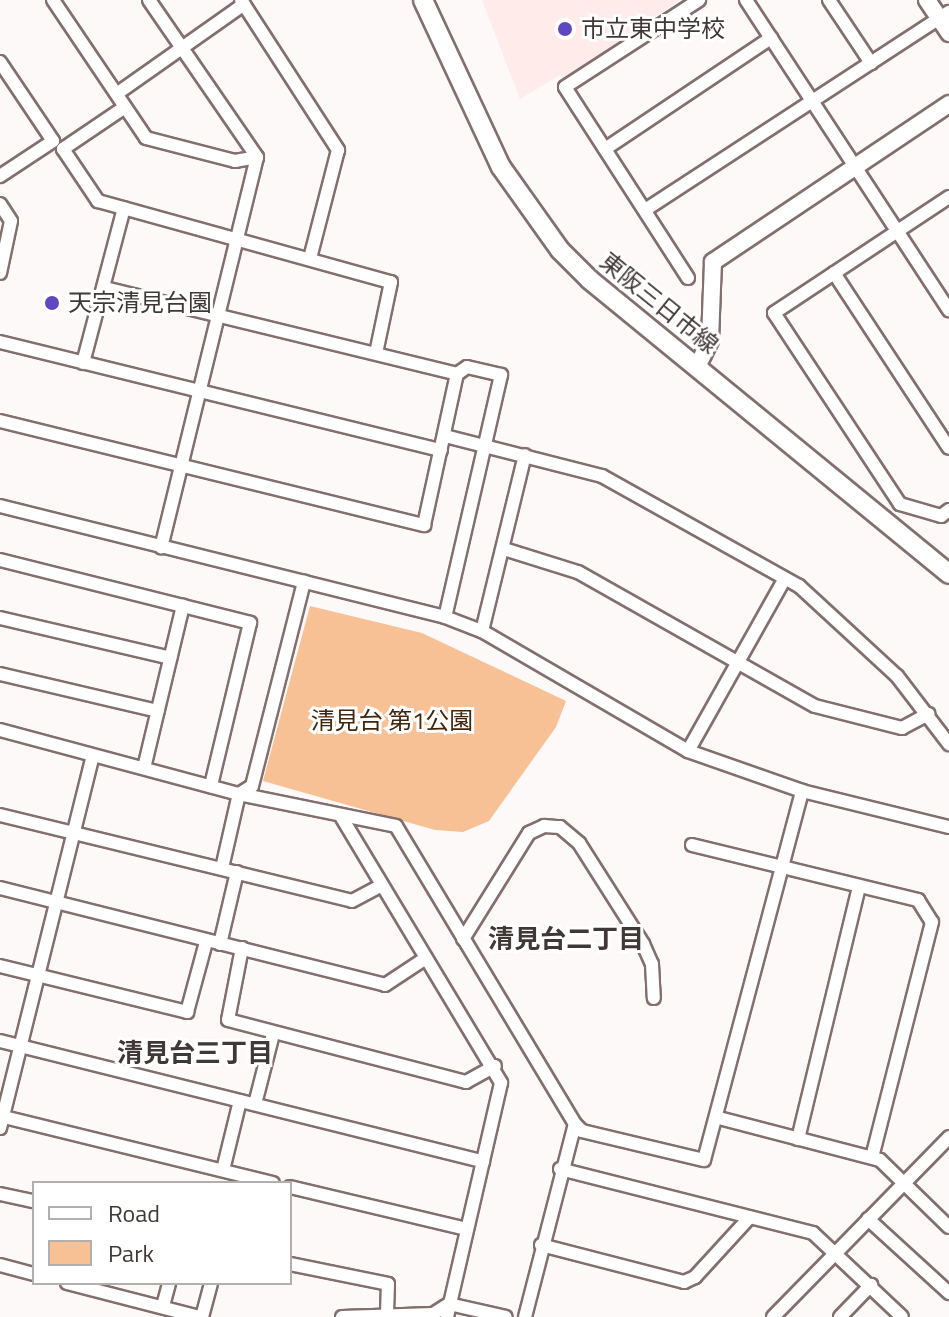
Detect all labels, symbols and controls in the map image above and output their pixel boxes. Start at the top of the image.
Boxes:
place label: 市立東中学校 [581,15,725,43]
marker: 市立東中学校 [556,20,574,38]
street label: 東阪三日市線 [594,246,724,360]
place label: 天宗清見台園 [68,289,212,317]
marker: 天宗清見台園 [43,294,61,312]
park label: 清見台 第1公園 [311,707,473,735]
district label: 清見台二丁目 [488,923,644,955]
district label: 清見台三丁目 [117,1037,273,1069]
legend [32,1181,292,1285]
text: Road [108,1195,160,1231]
text: Park [108,1235,154,1271]

